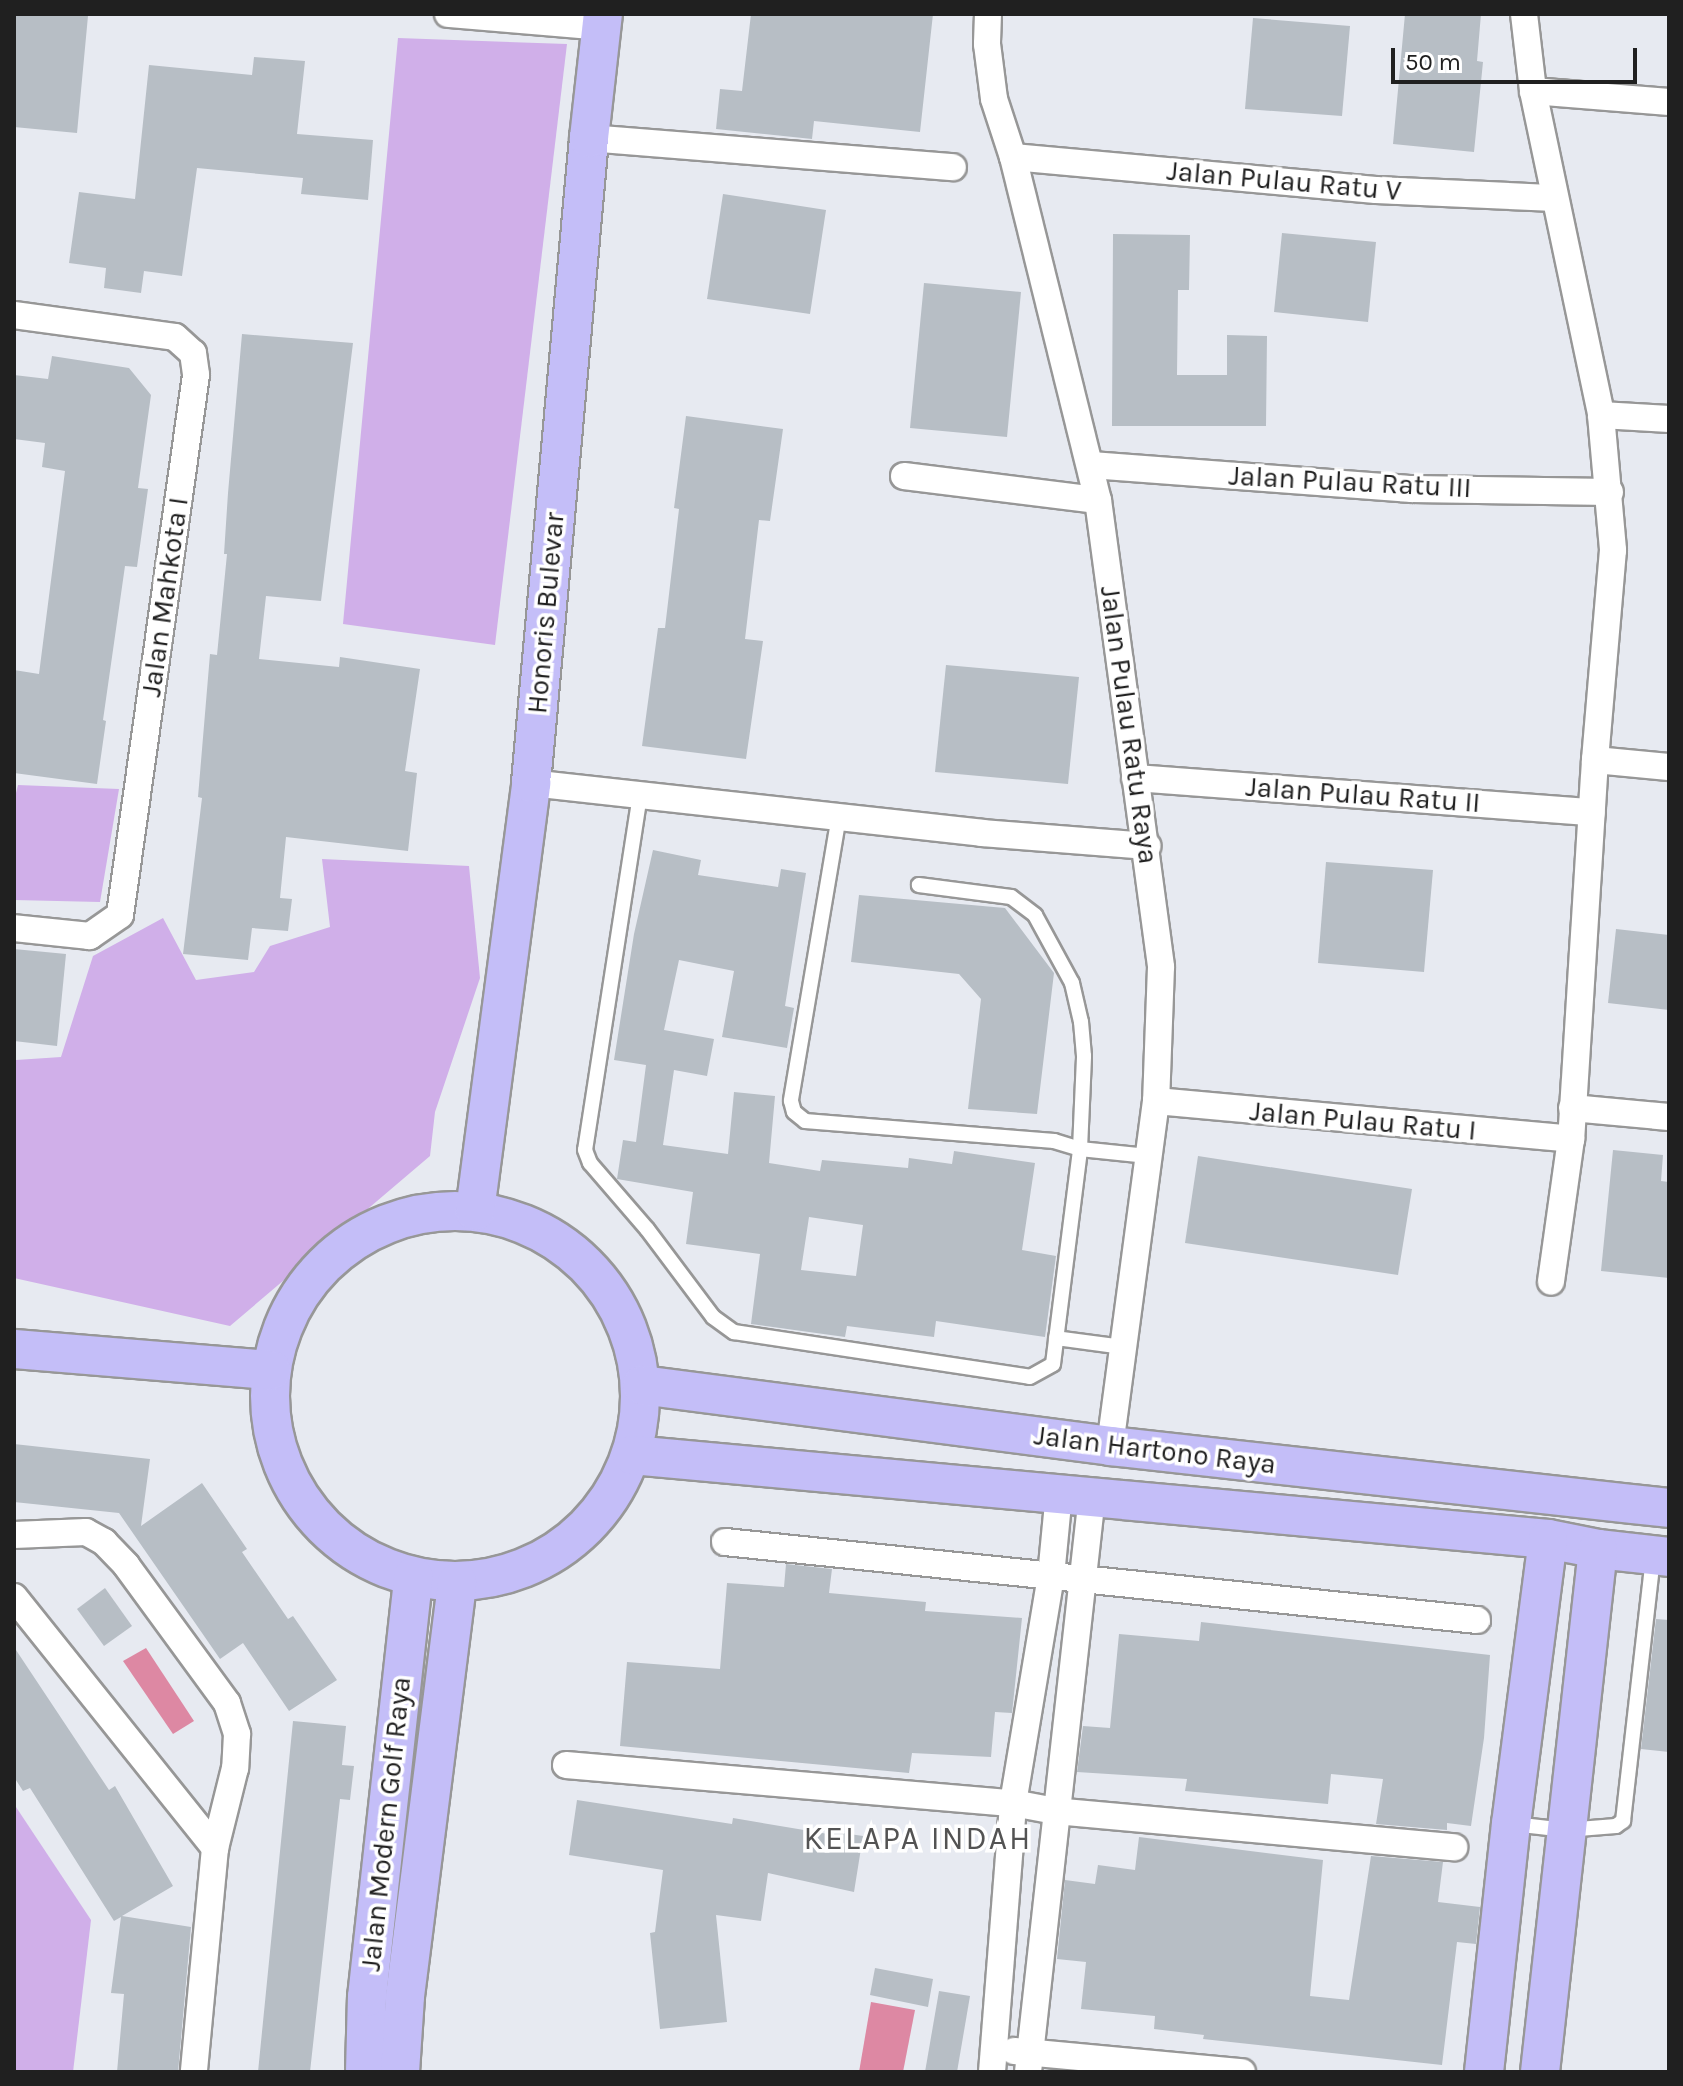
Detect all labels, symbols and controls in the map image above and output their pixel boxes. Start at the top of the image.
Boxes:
scale bar [1395,32,1641,82]
text: 50 m [1405,48,1461,76]
street label: Jalan Pulau Ratu V [1165,154,1403,208]
street label: Jalan Pulau Ratu III [1228,459,1472,505]
street label: Jalan Mahkota I [134,495,196,699]
street label: Honoris Bulevar [520,511,572,715]
street label: Jalan Pulau Ratu Raya [1093,584,1165,866]
street label: Jalan Pulau Ratu II [1245,770,1481,820]
street label: Jalan Pulau Ratu I [1248,1094,1478,1148]
street label: Jalan Hartono Raya [1032,1418,1278,1482]
street label: Jalan Modern Golf Raya [354,1675,418,1973]
district label: KELAPA INDAH [804,1820,1032,1858]

